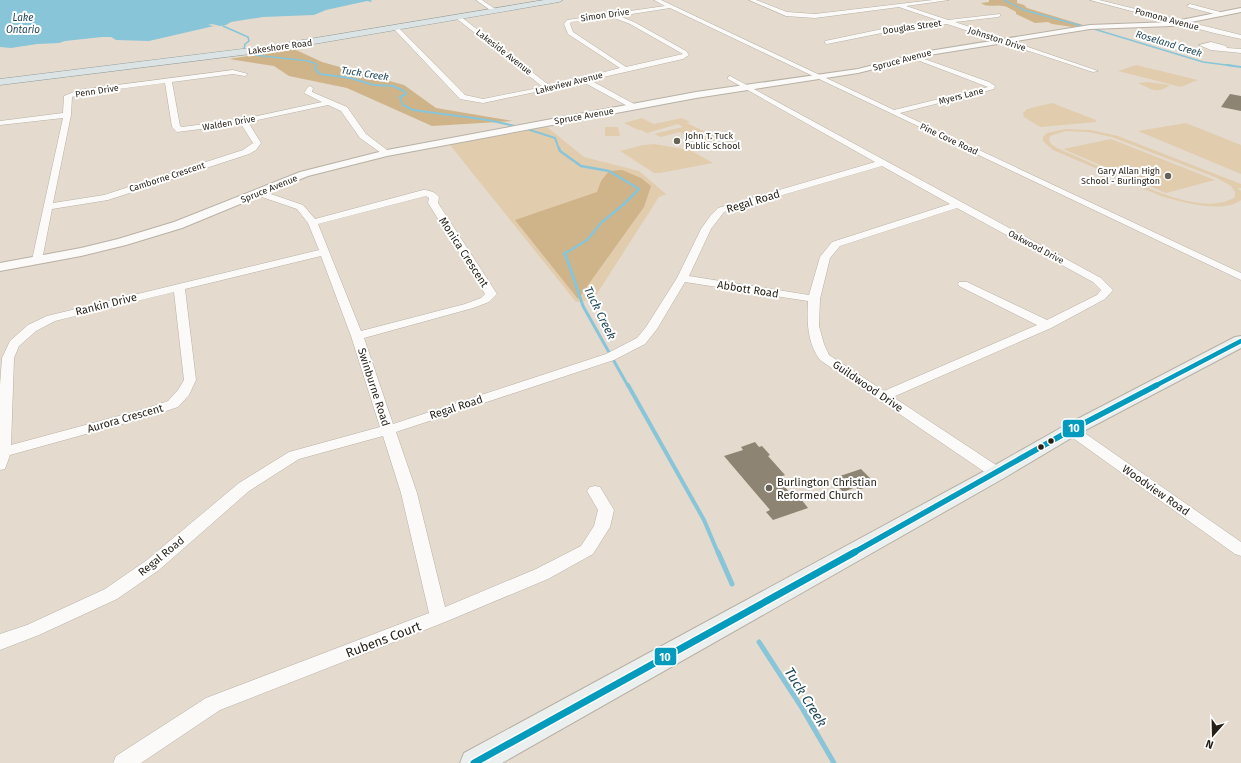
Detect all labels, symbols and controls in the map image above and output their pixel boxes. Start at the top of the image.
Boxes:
street label: Pomona Avenue [1134,6,1200,32]
street label: Simon Drive [580,7,630,23]
water label: Lake Ontario [6,12,40,36]
street label: Douglas Street [882,18,943,36]
street label: Johnston Drive [967,25,1027,53]
street label: Lakeside Avenue [474,27,534,77]
water label: Roseland Creek [1134,28,1204,60]
street label: Lakeshore Road [247,38,313,56]
street label: Spruce Avenue [872,47,932,73]
water label: Tuck Creek [340,64,390,84]
street label: Lakeview Avenue [534,70,604,96]
street label: Penn Drive [75,83,120,99]
street label: Myers Lane [938,86,984,106]
street label: Spruce Avenue [553,106,615,126]
street label: Walden Drive [202,113,256,133]
street label: Pine Cove Road [918,121,980,157]
place label: John T. Tuck Public School [685,131,740,151]
marker: John T. Tuck Public School [672,136,682,146]
street label: Camborne Crescent [128,160,207,194]
place label: Gary Allan High School - Burlington [1081,166,1160,186]
marker: Gary Allan High School - Burlington [1163,171,1173,181]
street label: Spruce Avenue [239,173,299,205]
street label: Regal Road [725,187,782,216]
street label: Monica Crescent [436,215,491,290]
street label: Oakwood Drive [1007,228,1066,266]
street label: Abbott Road [716,278,780,301]
water label: Tuck Creek [581,284,619,342]
street label: Rankin Drive [74,291,138,318]
street label: Swinburne Road [355,346,392,428]
street label: Guildwood Drive [830,358,905,415]
street label: Regal Road [428,393,484,422]
street label: Aurora Crescent [86,401,165,436]
line badge: 10 [1062,419,1085,438]
text: 10 [1068,422,1080,435]
unlabelled marker [1046,436,1056,446]
unlabelled marker [1036,442,1046,452]
street label: Woodview Road [1120,462,1192,518]
place label: Burlington Christian Reformed Church [777,476,877,502]
marker: Burlington Christian Reformed Church [764,483,774,493]
street label: Regal Road [136,534,187,579]
street label: Rubens Court [343,618,423,661]
line badge: 10 [654,647,677,666]
text: 10 [659,651,671,664]
water label: Tuck Creek [781,664,831,730]
north arrow [1193,715,1233,755]
text: N [1204,737,1215,751]

